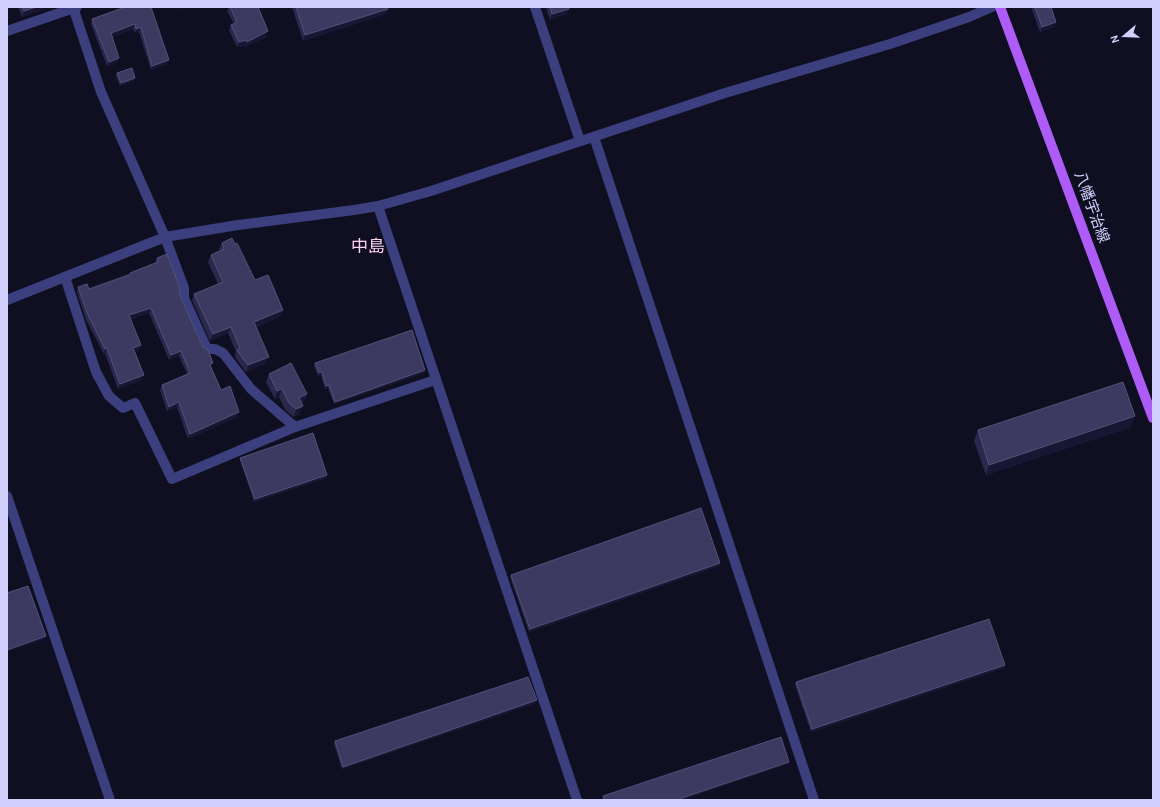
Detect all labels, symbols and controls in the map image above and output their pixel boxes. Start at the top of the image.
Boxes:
north arrow [1104,16,1144,56]
text: N [1108,33,1122,45]
street label: 八幡宇治線 [1071,169,1113,245]
district label: 中島 [351,236,385,256]

